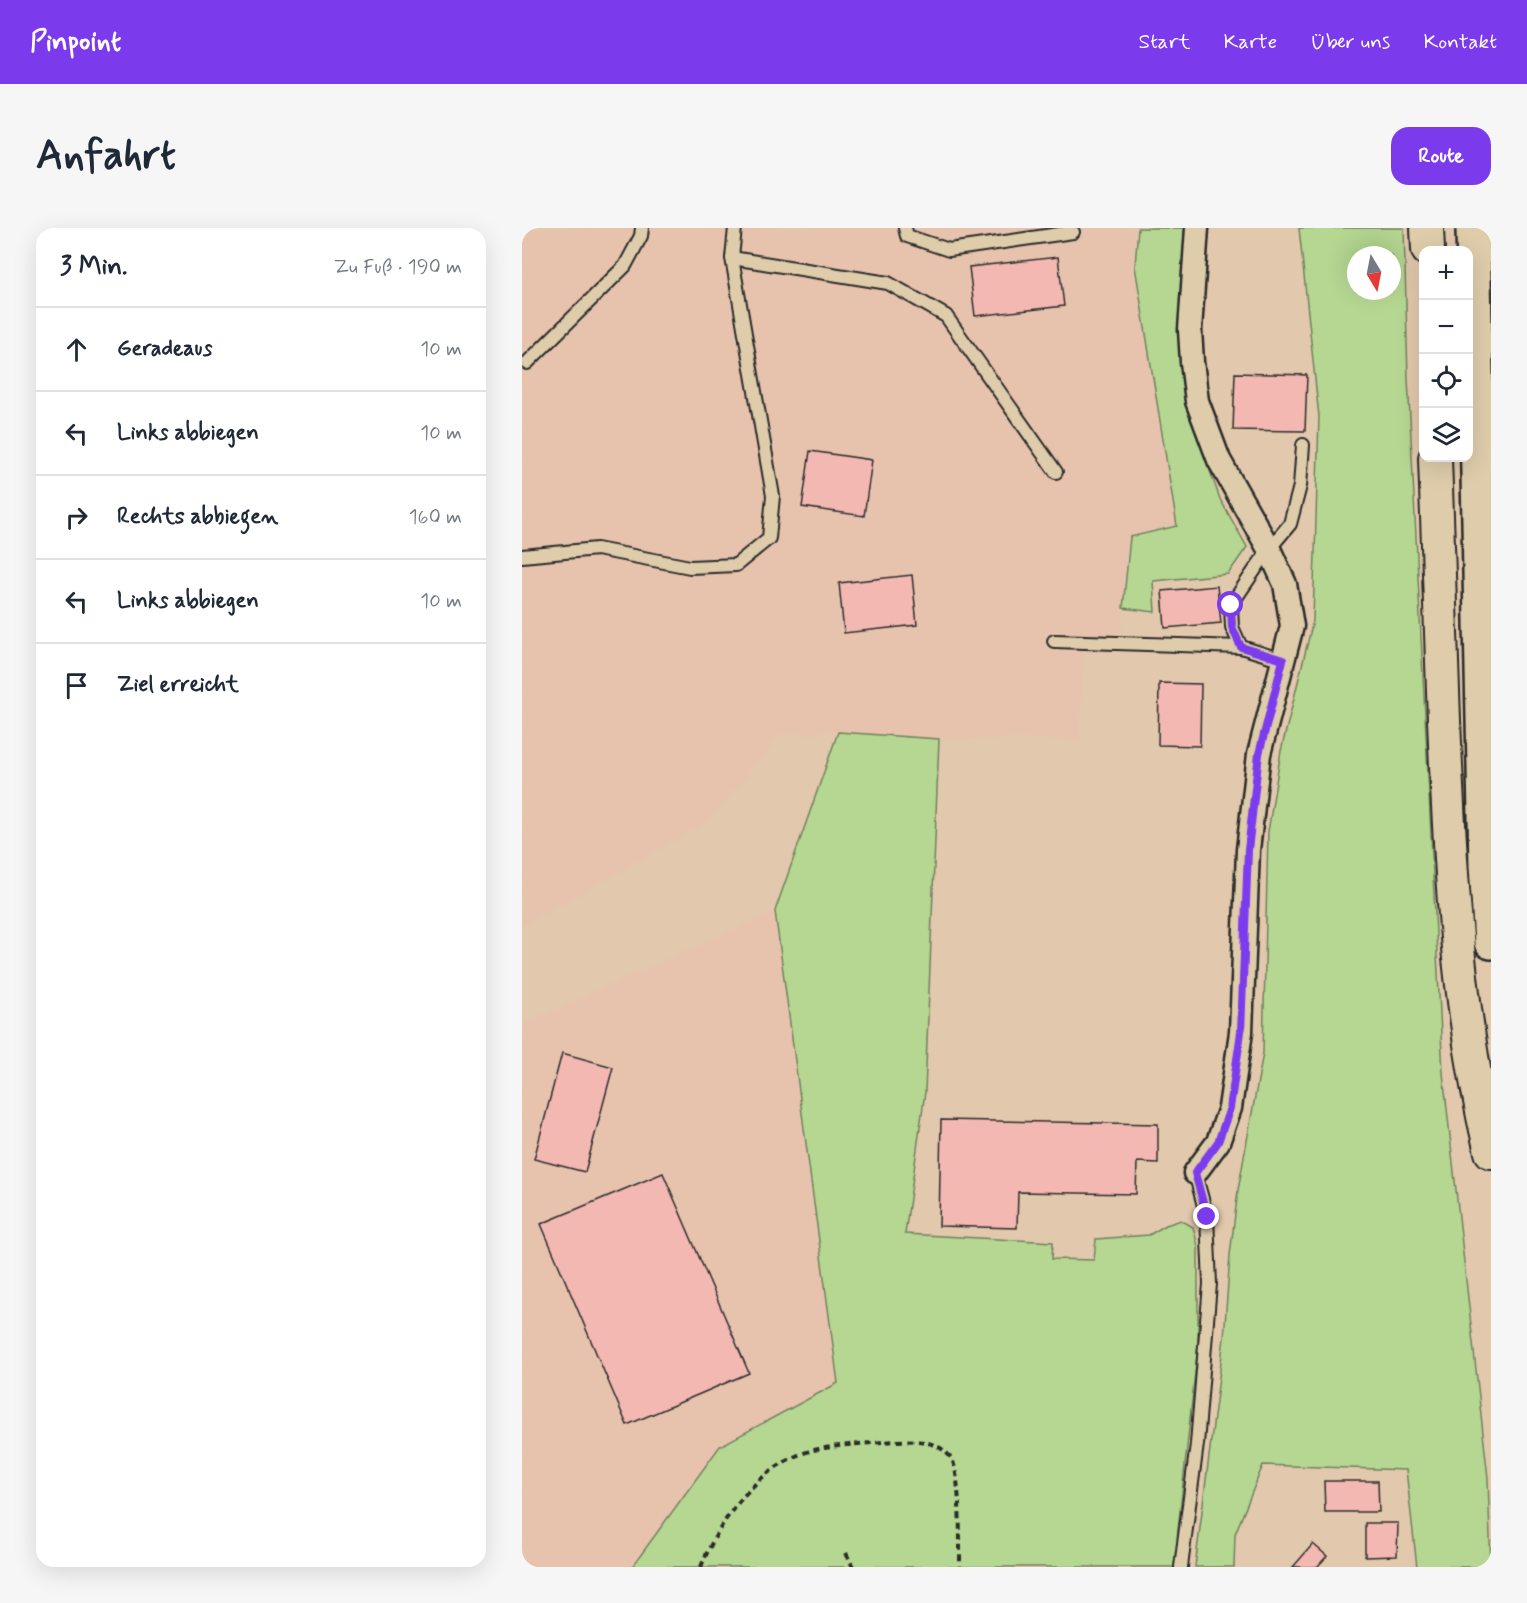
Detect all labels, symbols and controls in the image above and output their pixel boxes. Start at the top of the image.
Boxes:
text: Pinpoint [30,24,121,61]
text: Start [1139,28,1191,56]
text: Karte [1224,28,1277,56]
text: Über uns [1310,28,1390,56]
text: Kontakt [1423,28,1497,56]
button: Route [1391,127,1491,185]
text: Anfahrt [36,129,176,184]
north arrow [1347,246,1401,300]
map controls [1419,246,1473,462]
button: + [1419,246,1473,300]
text: 3 Min. [60,250,128,284]
text: Zu Fuß · 190 m [334,254,462,281]
button: − [1419,300,1473,354]
icon: ahead [60,333,93,366]
text: Geradeaus [117,335,212,363]
text: 10 m [420,336,462,363]
button: locate [1419,354,1473,408]
button: layers [1419,408,1473,462]
icon: left [60,417,93,450]
text: Links abbiegen [117,419,259,447]
text: 10 m [420,420,462,447]
icon: right [60,501,93,534]
text: Rechts abbiegen [117,503,278,531]
text: 160 m [409,504,462,531]
icon: left [60,585,93,618]
text: Links abbiegen [117,587,259,615]
text: 10 m [420,588,462,615]
route start [1217,591,1243,617]
icon: arrive [60,669,93,702]
text: Ziel erreicht [117,671,239,699]
route end [1193,1203,1219,1229]

